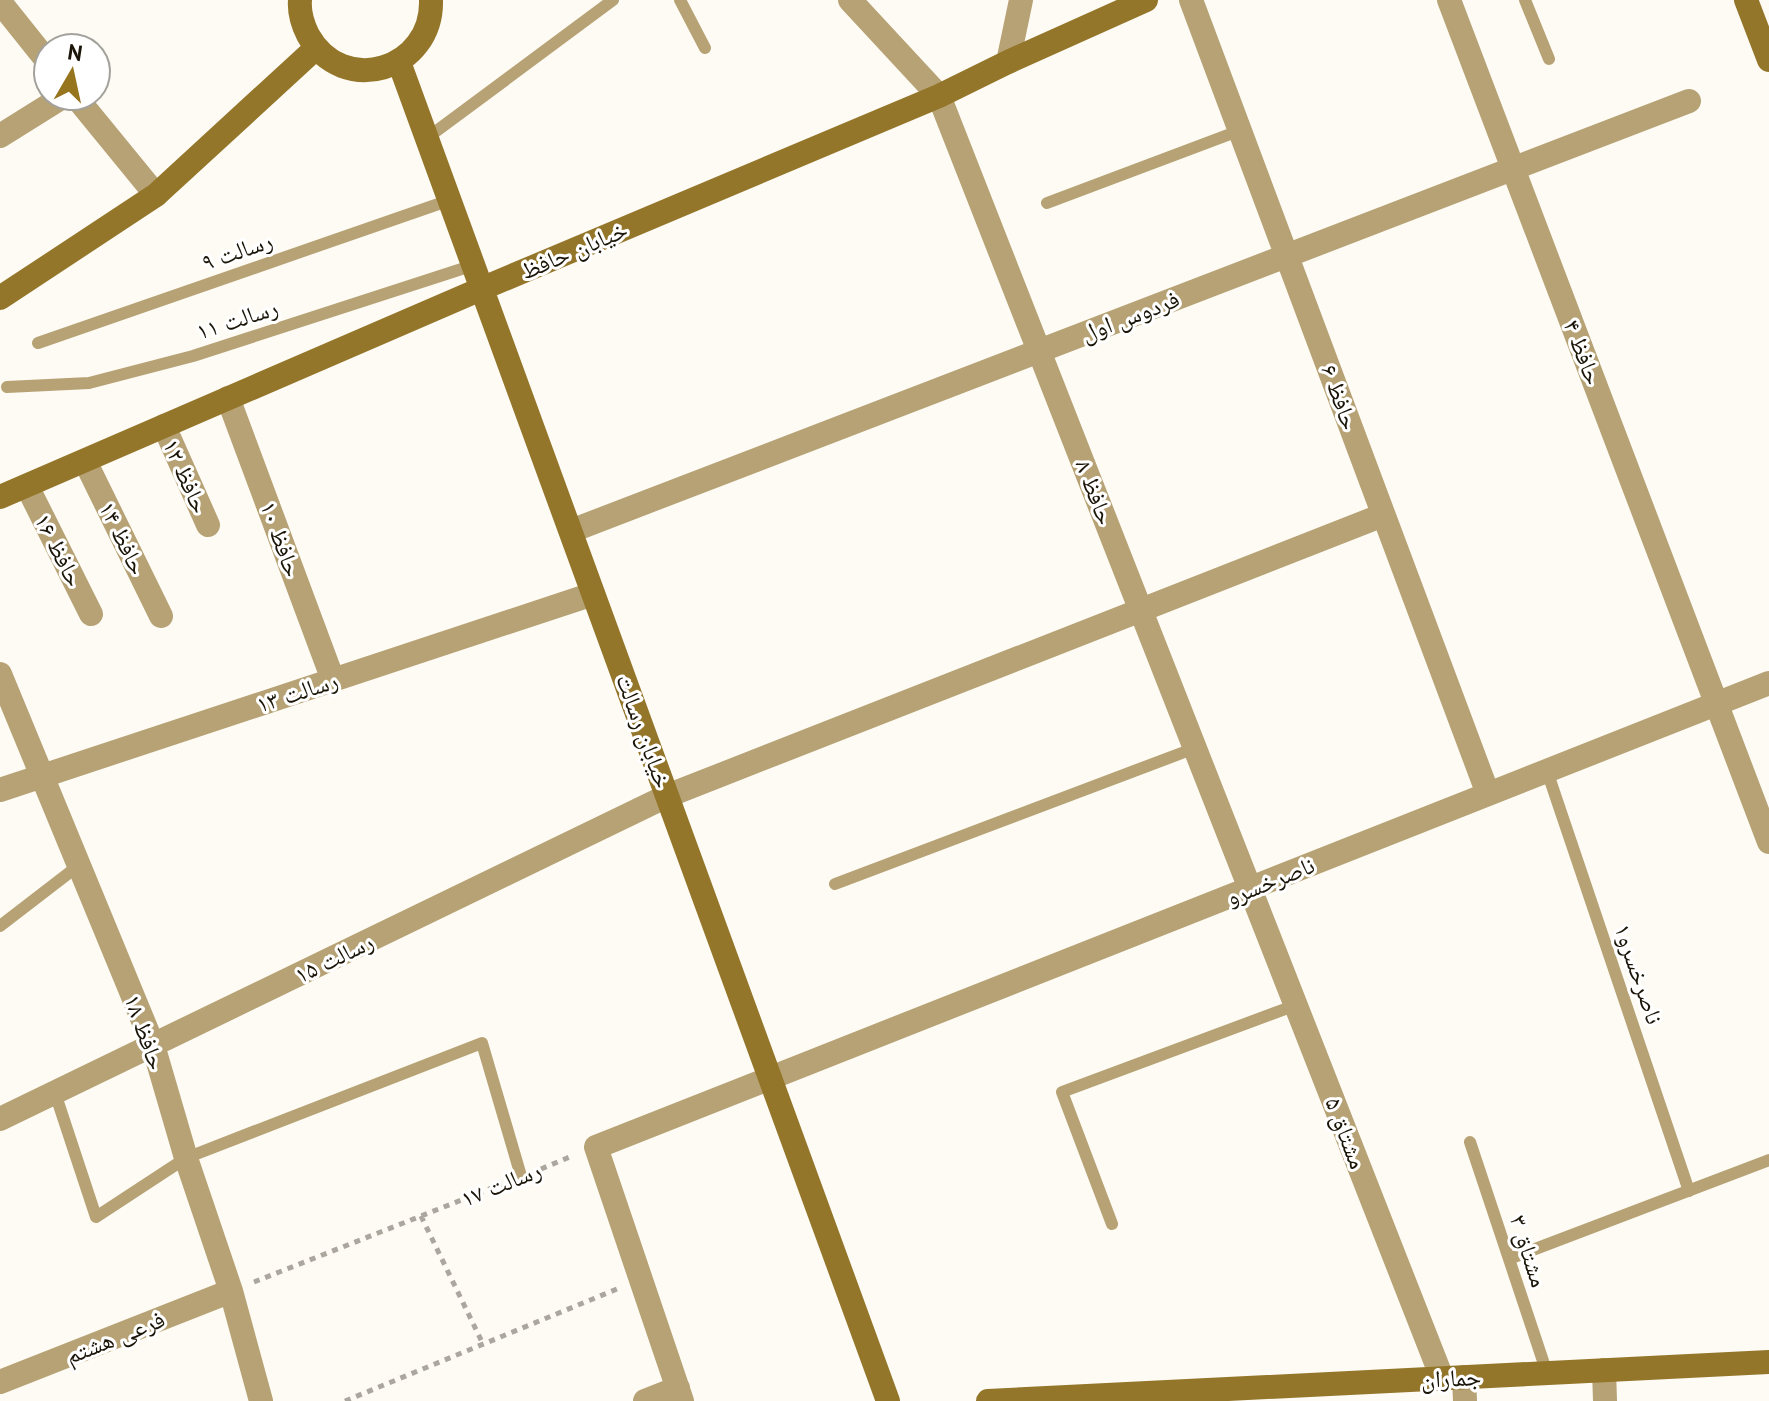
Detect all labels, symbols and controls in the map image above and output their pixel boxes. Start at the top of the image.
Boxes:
north arrow [32,32,112,112]
text: N [66,37,84,67]
street label: خیابان حافظ [516,214,632,286]
street label: رسالت ۹ [197,224,277,278]
street label: فردوس اول [1076,283,1184,349]
street label: رسالت ۱۱ [192,291,282,347]
street label: حافظ ۴ [1556,315,1610,389]
street label: حافظ ۶ [1314,360,1366,434]
street label: حافظ ۱۲ [156,434,216,518]
street label: حافظ ۸ [1068,455,1122,529]
street label: حافظ ۱۴ [92,496,154,580]
street label: حافظ ۱۰ [253,497,309,581]
street label: حافظ ۱۶ [27,508,91,592]
street label: رسالت ۱۳ [252,664,342,720]
street label: خیابان رسالت [609,670,679,792]
street label: ناصرخسرو [1221,849,1319,913]
street label: ناصرخسرو۱ [1607,920,1671,1028]
street label: رسالت ۱۵ [290,926,378,990]
street label: حافظ ۱۸ [117,990,173,1074]
street label: مشتاق ۵ [1318,1093,1374,1173]
street label: رسالت ۱۷ [456,1154,546,1214]
street label: مشتاق ۳ [1503,1211,1555,1291]
street label: فرعی هشتم [61,1303,169,1372]
street label: جماران [1420,1361,1482,1395]

